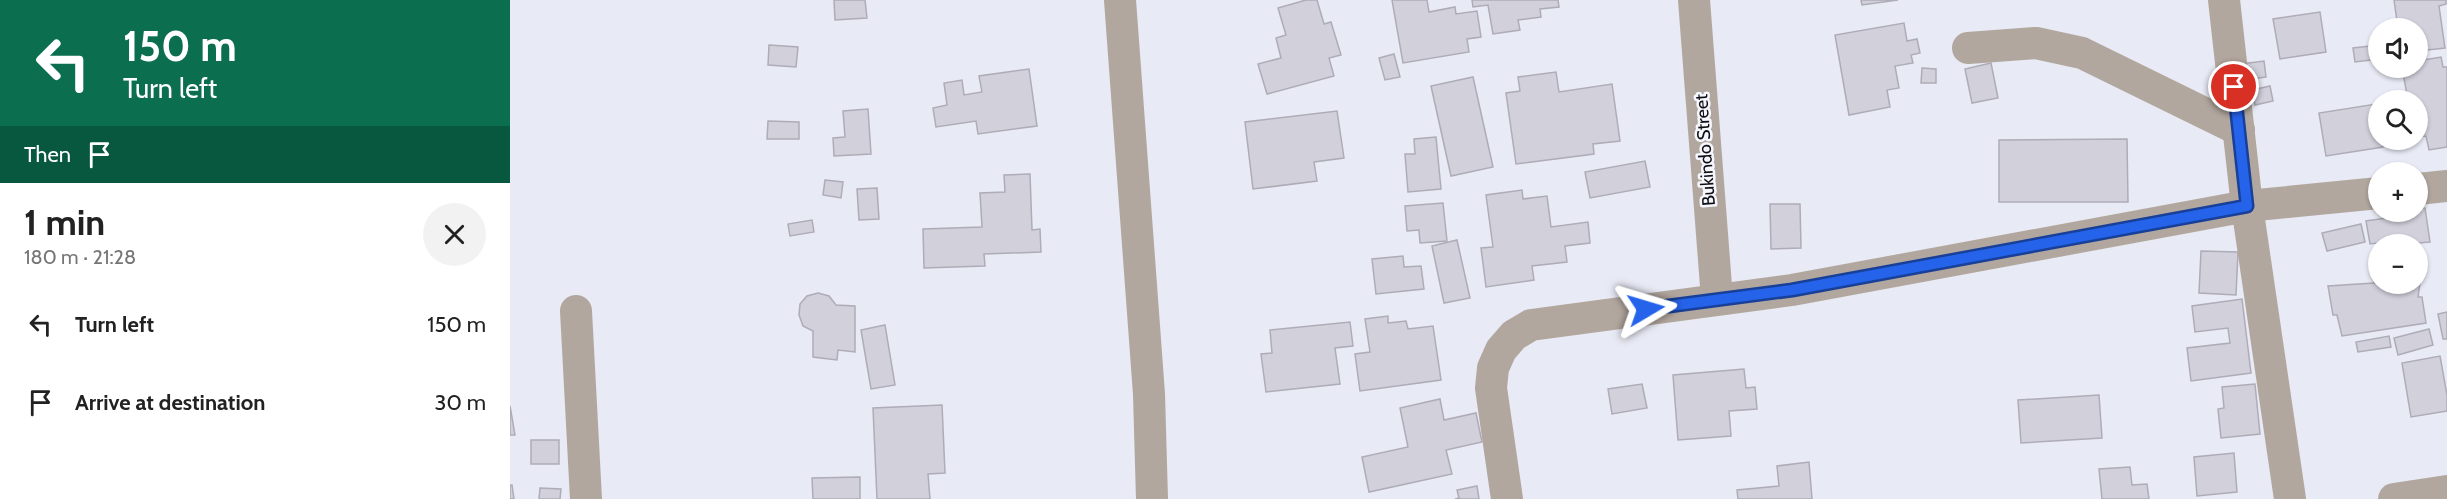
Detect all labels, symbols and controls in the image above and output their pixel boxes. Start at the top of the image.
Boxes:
map controls [2368,18,2428,294]
button: sound [2368,18,2428,78]
text: 150 m [123,20,237,72]
icon: left [24,24,102,102]
pin [2208,61,2259,112]
icon: arrive [2217,70,2250,103]
text: Turn left [123,72,217,105]
button: search [2368,90,2428,150]
street label: Bukindo Street [1690,93,1720,207]
icon: arrive [83,138,116,171]
text: Then [24,141,71,168]
button: + [2368,162,2428,222]
text: 1 min [24,200,105,244]
button: close [423,203,486,266]
button: − [2368,234,2428,294]
text: 180 m · 21:28 [24,245,136,269]
position arrow [1614,277,1678,341]
icon: left [24,308,57,341]
text: Turn left [75,311,154,338]
text: 150 m [427,311,486,338]
icon: arrive [24,386,57,419]
text: Arrive at destination [75,389,265,416]
text: 30 m [434,389,486,416]

